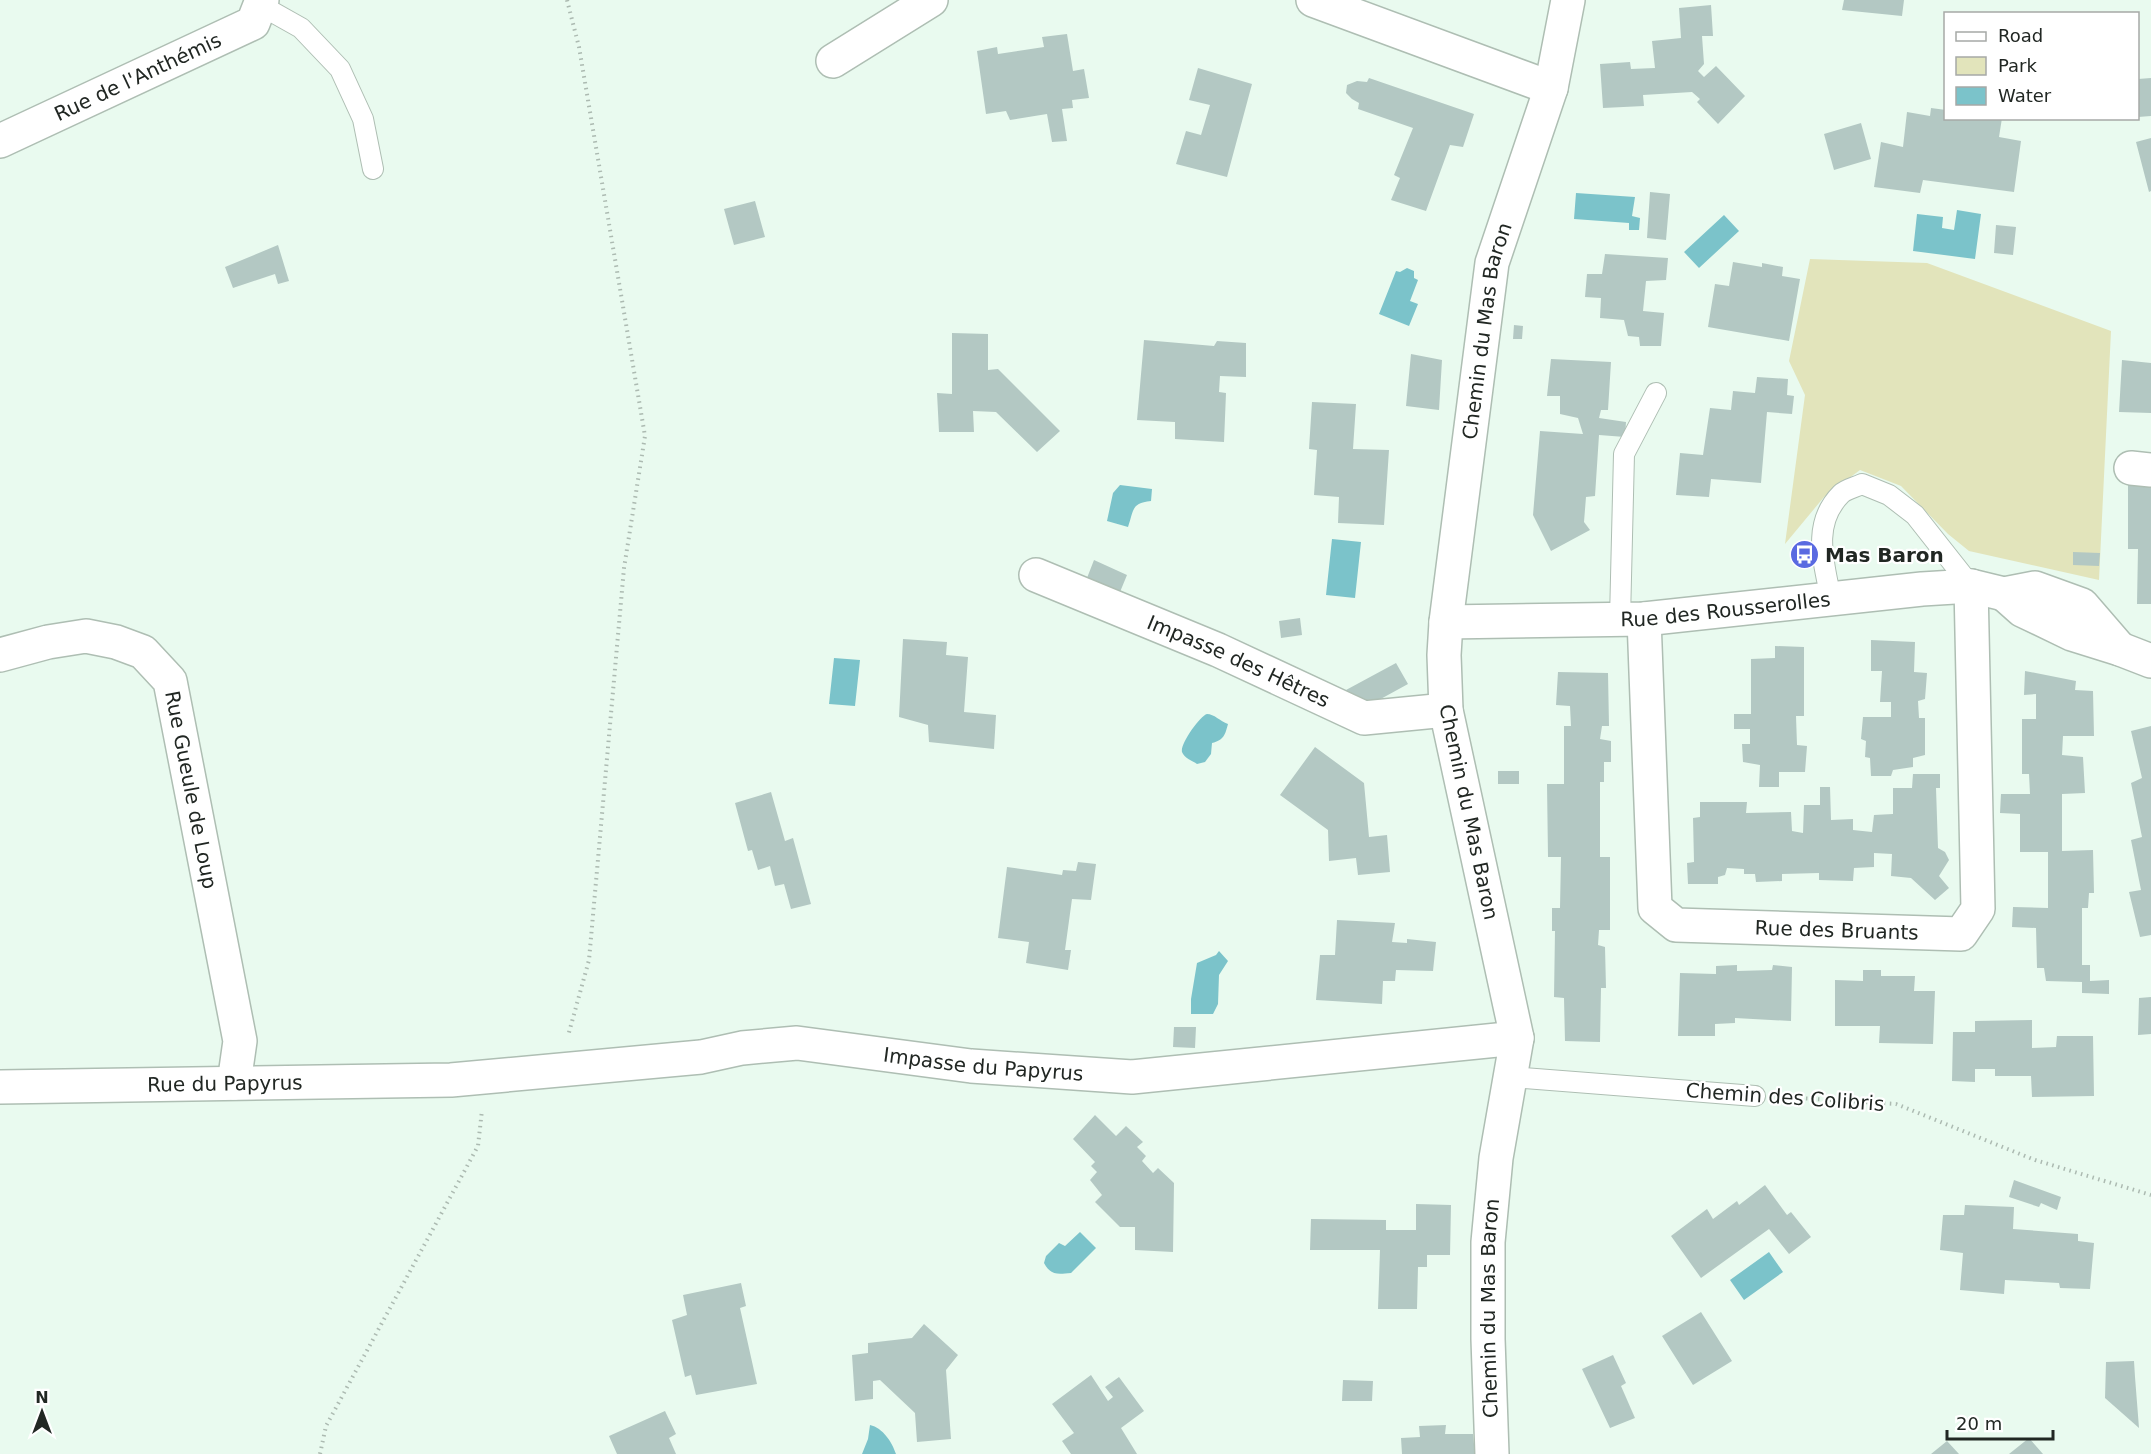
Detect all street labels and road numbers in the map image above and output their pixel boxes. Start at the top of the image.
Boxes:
street label: Rue de l'Anthémis [50,28,225,126]
street label: Chemin du Mas Baron [1457,219,1517,441]
street label: Rue des Rousserolles [1620,587,1832,631]
street label: Impasse des Hêtres [1144,610,1334,712]
street label: Rue Gueule de Loup [160,689,222,891]
street label: Chemin du Mas Baron [1434,702,1504,922]
street label: Rue des Bruants [1754,915,1919,945]
street label: Impasse du Papyrus [882,1043,1084,1086]
street label: Rue du Papyrus [147,1070,303,1097]
street label: Chemin des Colibris [1685,1078,1885,1116]
street label: Chemin du Mas Baron [1476,1197,1504,1418]

